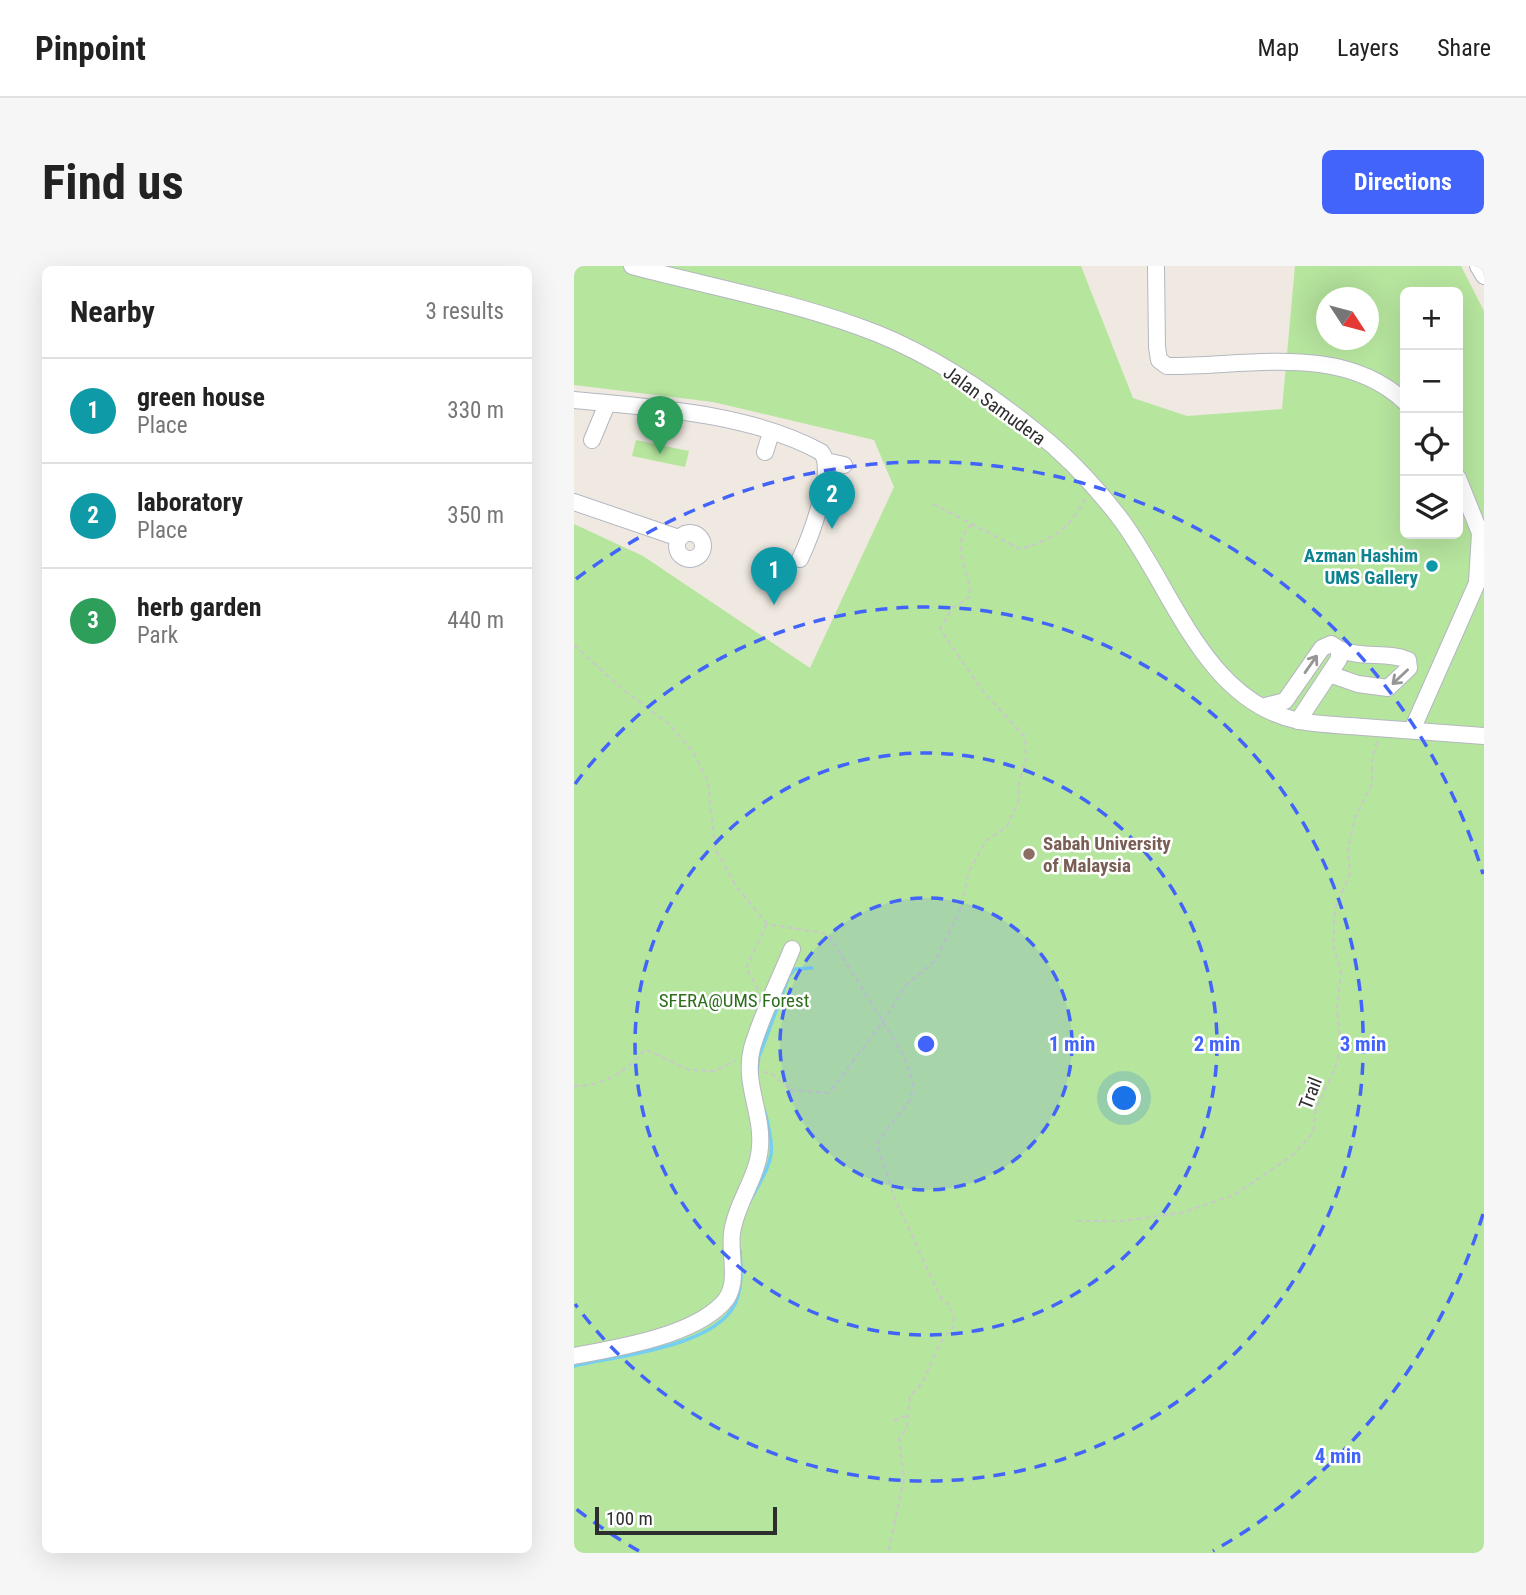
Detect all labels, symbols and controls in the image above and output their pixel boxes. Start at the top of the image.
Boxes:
text: Pinpoint [35,29,146,68]
text: Map [1258,34,1299,62]
text: Layers [1337,34,1399,62]
text: Share [1437,34,1491,62]
button: Directions [1322,150,1484,214]
text: Find us [42,154,184,211]
north arrow [1316,287,1379,350]
map controls [1400,287,1463,539]
button: + [1400,287,1463,350]
text: Nearby [70,294,155,329]
text: 3 results [426,298,504,325]
button: − [1400,350,1463,413]
street label: Jalan Samudera [939,361,1050,450]
text: green house [137,382,265,412]
pin: 3 [637,396,683,454]
text: 1 [87,397,99,424]
text: 330 m [447,397,504,424]
text: Place [137,412,187,439]
button: locate [1400,413,1463,476]
pin: 2 [809,471,855,529]
button: layers [1400,476,1463,539]
text: laboratory [137,487,243,517]
text: 2 [87,502,99,529]
text: 350 m [447,502,504,529]
text: Place [137,517,187,544]
place label: Azman Hashim UMS Gallery [1304,544,1419,589]
pin: 1 [751,547,797,605]
marker: Azman Hashim UMS Gallery [1424,558,1440,574]
text: herb garden [137,592,262,622]
text: 3 [87,607,99,634]
text: 440 m [447,607,504,634]
text: Park [137,622,178,649]
one-way arrow [1304,655,1318,674]
one-way arrow [1391,669,1409,685]
place label: Sabah University of Malaysia [1043,832,1171,877]
marker: Sabah University of Malaysia [1021,846,1037,862]
park label: SFERA@UMS Forest [659,989,809,1012]
centre of rings [914,1032,938,1056]
text: 1 min [1049,1032,1095,1056]
text: 2 min [1194,1032,1240,1056]
text: 3 min [1340,1032,1386,1056]
street label: Trail [1294,1074,1327,1112]
your location [1107,1081,1141,1115]
text: 4 min [1315,1444,1361,1468]
scale bar [595,1504,777,1536]
text: 100 m [606,1507,653,1530]

